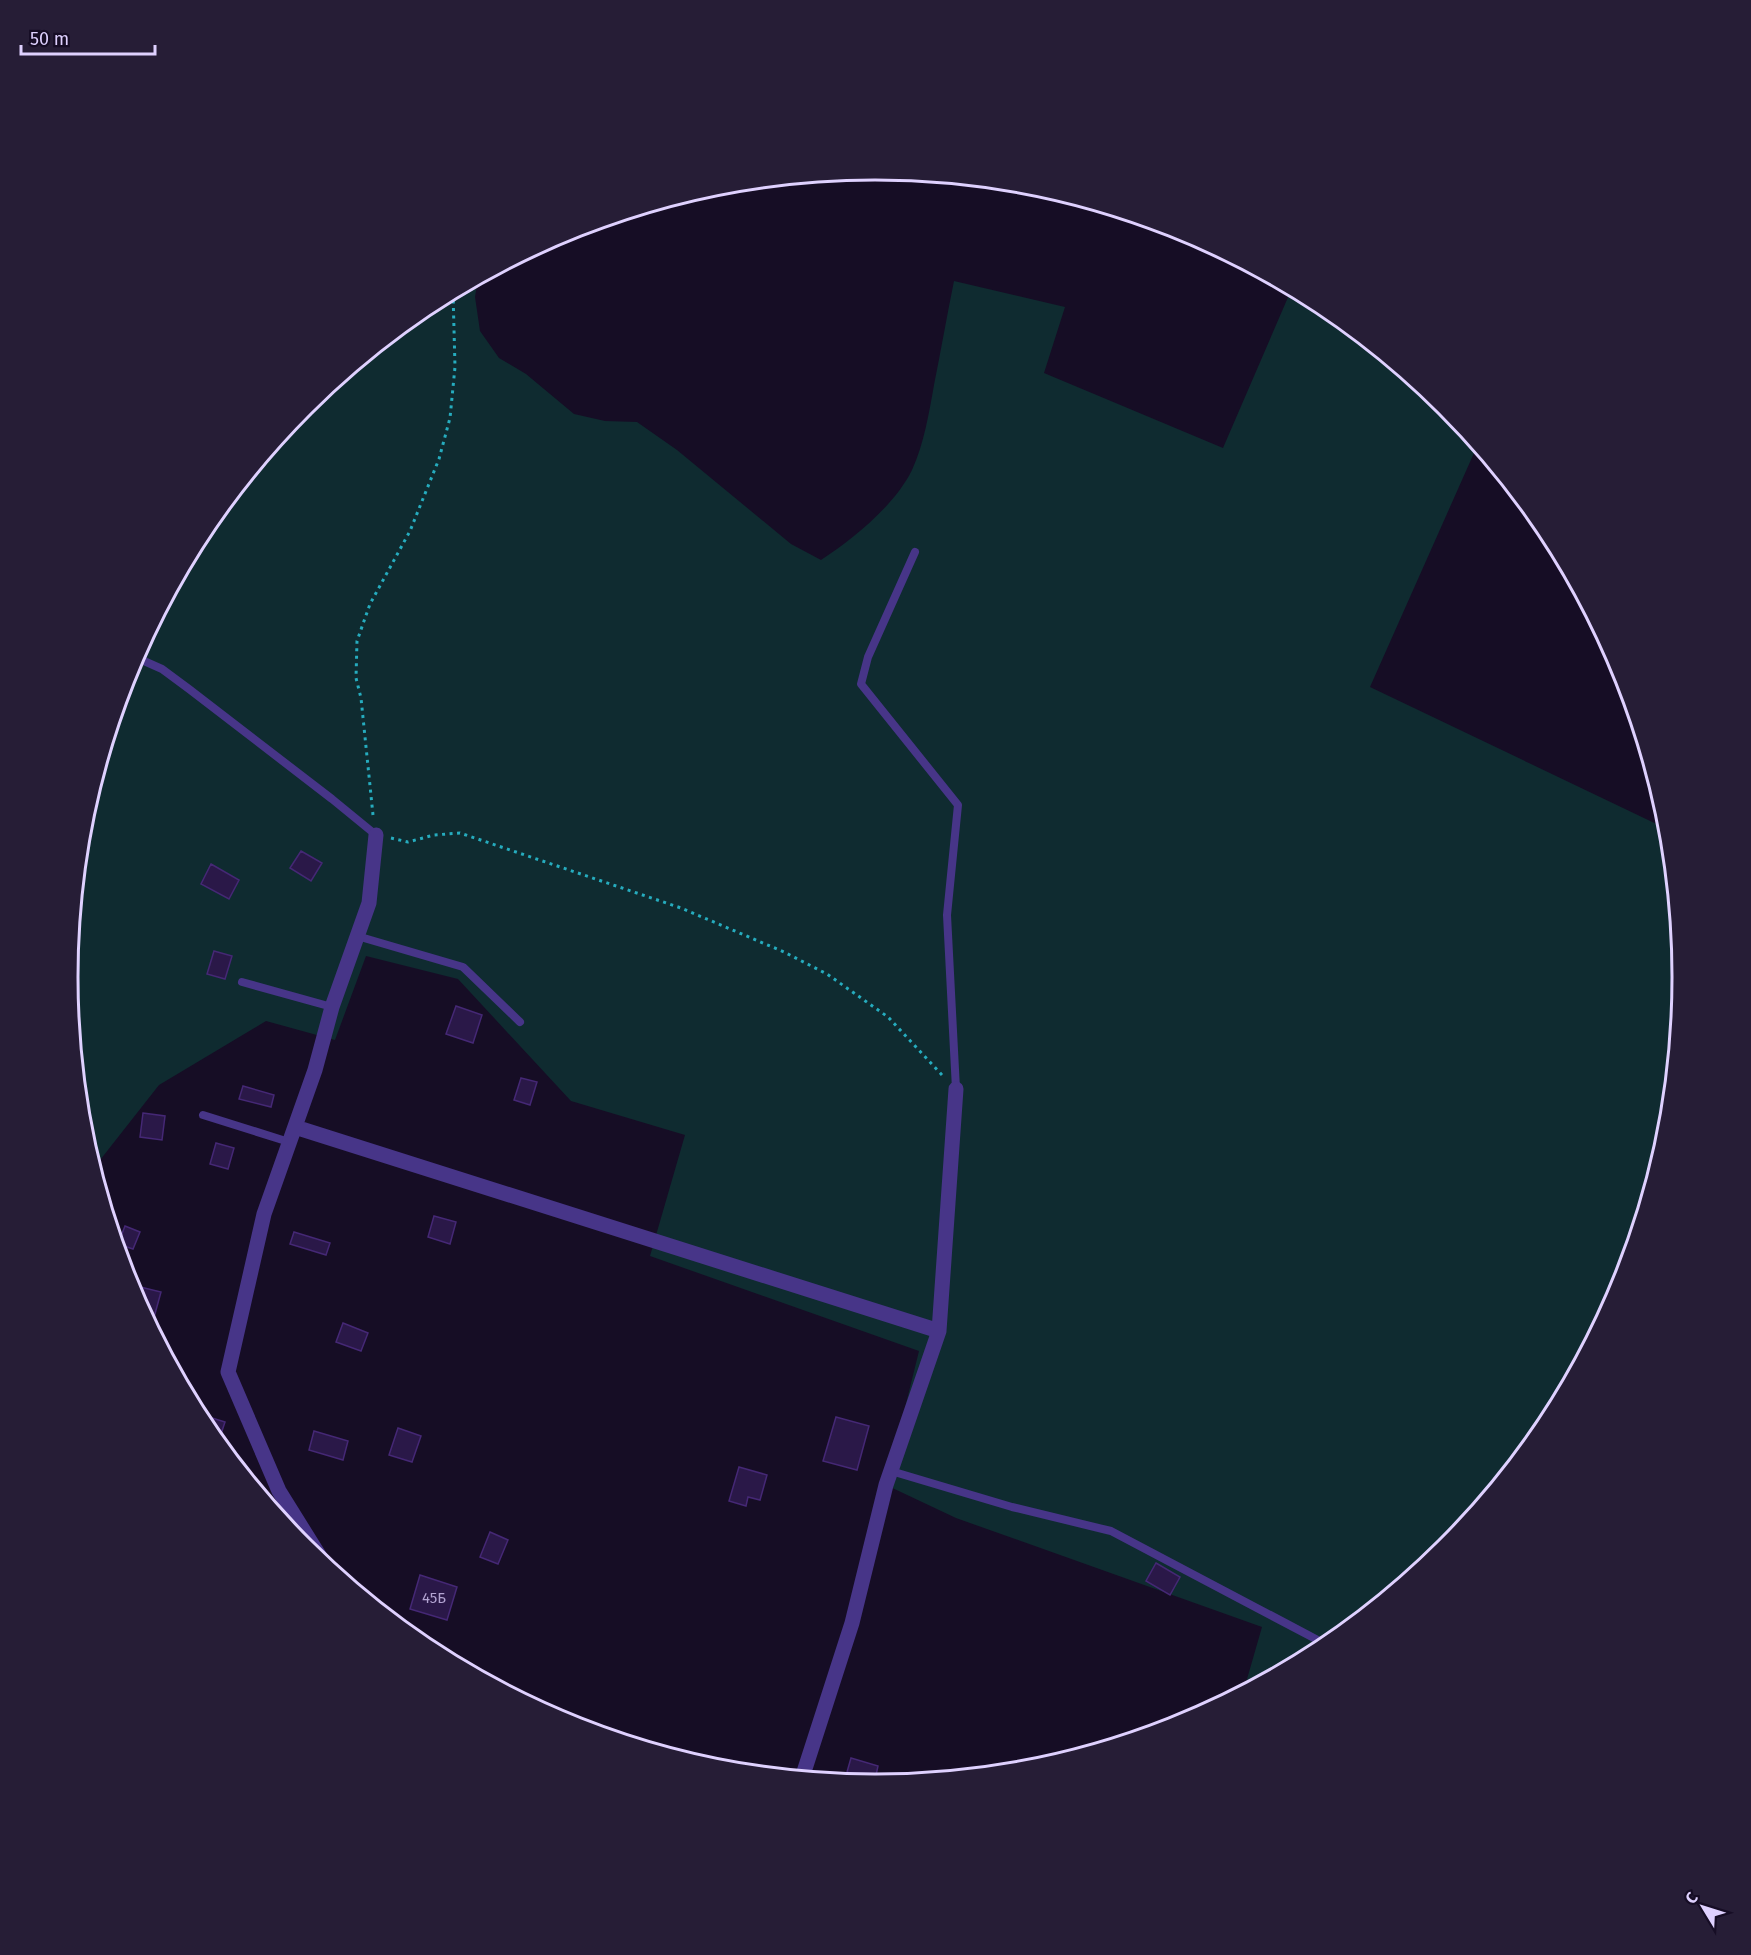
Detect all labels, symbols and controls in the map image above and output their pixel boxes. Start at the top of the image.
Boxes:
scale bar [21,18,154,56]
text: 50 m [30,28,69,50]
house number: 45Б [422,1589,446,1607]
north arrow [1673,1877,1733,1937]
text: С [1681,1888,1702,1908]

